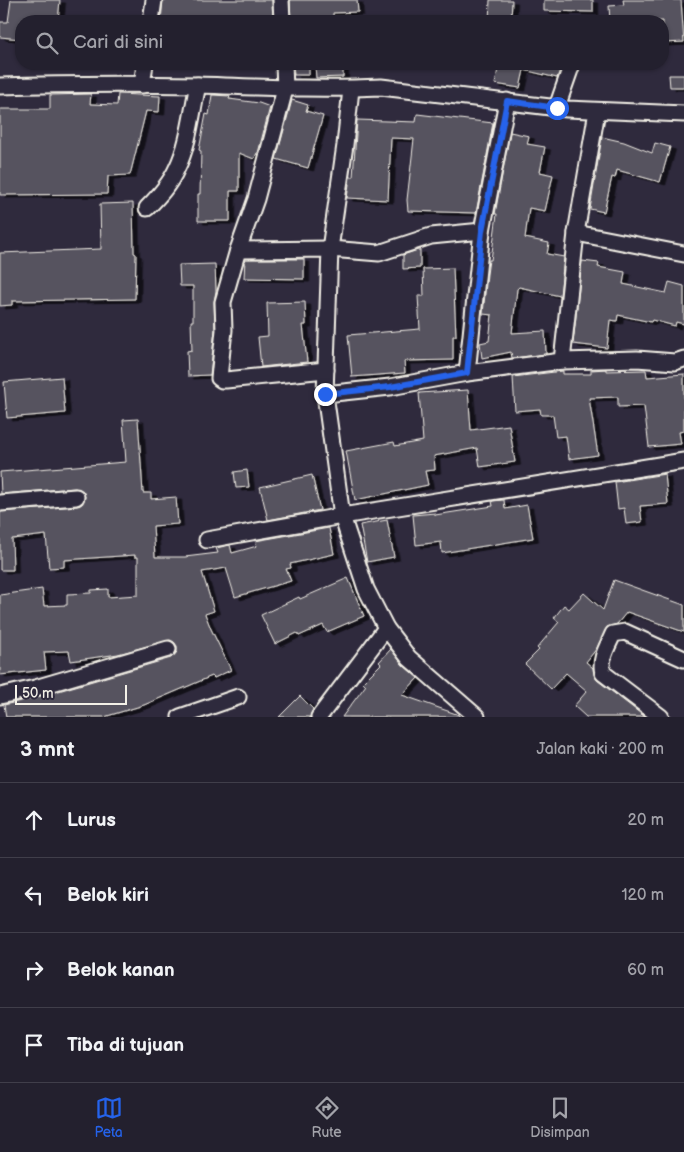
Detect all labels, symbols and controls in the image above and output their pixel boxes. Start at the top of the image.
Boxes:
search box [15,15,669,70]
icon: search [33,29,61,57]
text: Cari di sini [73,31,163,54]
route start [546,97,569,120]
route end [314,383,337,406]
scale bar [15,682,128,705]
text: 50 m [22,685,54,702]
text: 3 mnt [20,737,75,762]
text: Jalan kaki · 200 m [537,740,664,759]
icon: ahead [20,806,48,834]
text: Lurus [67,809,116,832]
text: 20 m [628,811,664,830]
icon: left [20,881,48,909]
text: Belok kiri [67,884,149,907]
text: 120 m [621,886,664,905]
icon: right [20,956,48,984]
text: Belok kanan [67,959,175,982]
text: 60 m [627,961,664,980]
icon: arrive [20,1031,48,1059]
text: Tiba di tujuan [67,1034,184,1057]
tab: Peta [94,1094,123,1141]
tab: Rute [312,1094,342,1141]
tab: Disimpan [530,1094,590,1141]

